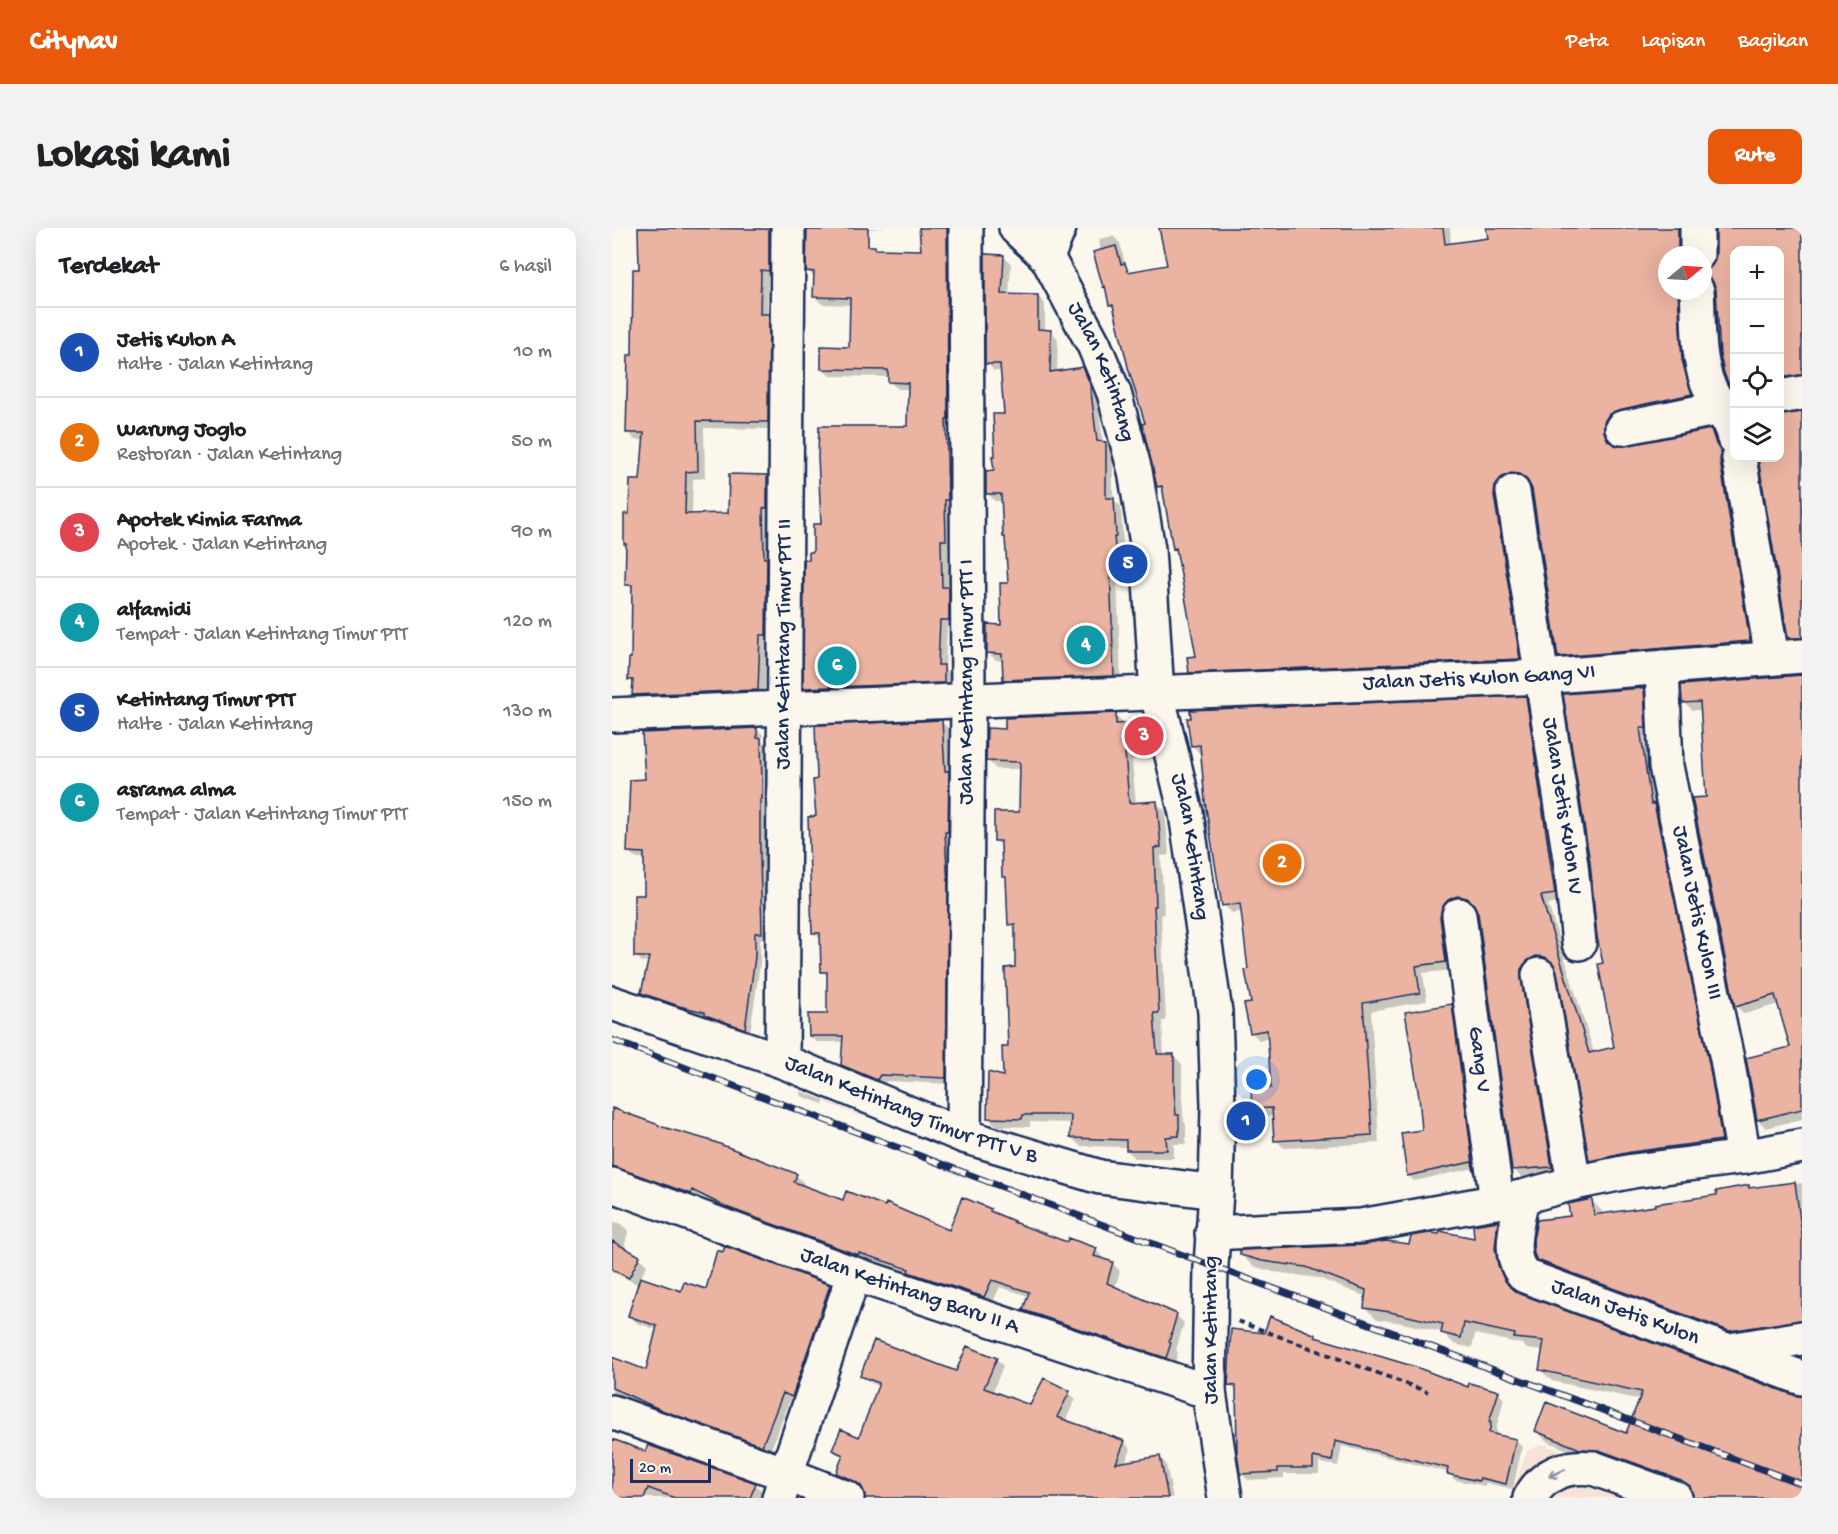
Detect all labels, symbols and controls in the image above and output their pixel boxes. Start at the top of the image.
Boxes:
text: Citynav [30,26,118,59]
text: Peta [1566,30,1609,55]
text: Lapisan [1642,30,1705,55]
text: Bagikan [1738,30,1808,55]
button: Rute [1708,129,1802,184]
text: Lokasi kami [36,132,231,181]
north arrow [1658,246,1712,300]
map controls [1730,246,1784,462]
button: + [1730,246,1784,300]
text: Terdekat [60,252,158,283]
text: 6 hasil [499,256,552,279]
street label: Jalan Ketintang [1061,298,1140,445]
button: − [1730,300,1784,354]
text: Jetis Kulon A [117,328,234,354]
text: 1 [75,341,84,364]
text: 10 m [514,341,552,364]
text: Halte · Jalan Ketintang [117,354,313,377]
button: locate [1730,354,1784,408]
button: layers [1730,408,1784,462]
text: Warung Joglo [117,418,246,444]
text: 2 [75,431,84,454]
text: 50 m [511,431,552,454]
text: Restoran · Jalan Ketintang [117,444,342,467]
text: Apotek Kimia Farma [117,508,301,534]
street label: Jalan Ketintang Timur PTT II [771,519,799,770]
text: 3 [74,521,85,544]
text: 90 m [512,521,552,544]
text: Apotek · Jalan Ketintang [117,534,327,557]
pin: 5 [1108,542,1148,586]
street label: Jalan Ketintang Timur PTT I [954,559,981,805]
text: alfamidi [117,598,191,624]
text: 4 [75,611,84,634]
text: 120 m [504,611,552,634]
pin: 4 [1066,622,1106,668]
text: Tempat · Jalan Ketintang Timur PTT [117,624,408,647]
pin: 6 [818,644,856,688]
street label: Jalan Jetis Kulon Gang VI [1362,660,1597,697]
text: Ketintang Timur PTT [117,688,295,714]
text: 5 [74,701,85,724]
text: 130 m [503,701,552,724]
text: Halte · Jalan Ketintang [117,714,313,737]
pin: 3 [1124,714,1164,758]
street label: Jalan Jetis Kulon IV [1535,716,1587,896]
street label: Jalan Ketintang [1164,771,1214,922]
text: asrama alma [117,778,235,804]
text: 6 [74,791,85,814]
text: 150 m [503,791,552,814]
text: Tempat · Jalan Ketintang Timur PTT [117,804,408,827]
street label: Jalan Jetis Kulon III [1666,824,1727,1002]
pin: 2 [1262,840,1302,886]
street label: Gang V [1461,1025,1495,1094]
street label: Jalan Ketintang Timur PTT V B [781,1050,1041,1171]
your location [1242,1065,1271,1094]
pin: 1 [1226,1098,1266,1144]
street label: Jalan Ketintang Baru II A [796,1242,1023,1341]
street label: Jalan Ketintang [1199,1256,1225,1404]
street label: Jalan Jetis Kulon [1547,1274,1703,1352]
scale bar [630,1456,711,1484]
text: 20 m [639,1460,671,1479]
one-way arrow [1548,1468,1566,1479]

